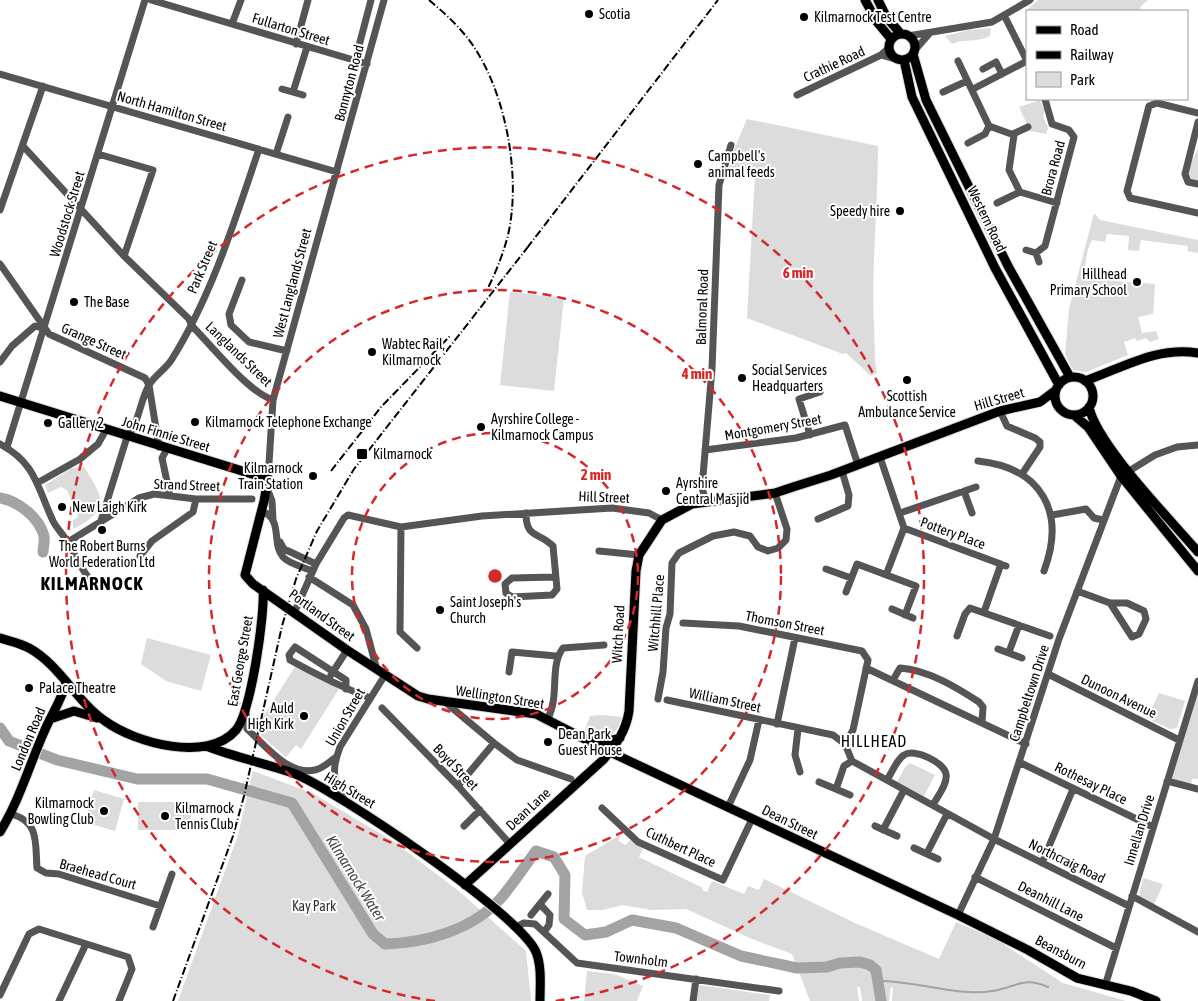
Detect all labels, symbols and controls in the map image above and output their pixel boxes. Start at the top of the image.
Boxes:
place label: Scotia [599,6,630,22]
marker: Scotia [583,8,595,20]
place label: Kilmarnock Test Centre [814,9,932,25]
street label: Fullarton Street [250,10,332,48]
legend [1026,10,1188,100]
marker: Kilmarnock Test Centre [798,11,810,23]
text: Road [1070,21,1099,38]
street label: Bonnyton Road [331,43,367,123]
street label: Crathie Road [801,43,867,85]
text: Railway [1070,46,1114,63]
text: Park [1070,71,1095,88]
street label: North Hamilton Street [115,88,229,134]
street label: Brora Road [1038,139,1068,197]
place label: Campbell's animal feeds [708,148,775,180]
marker: Campbell's animal feeds [692,158,704,170]
street label: Woodstock Street [46,169,88,259]
street label: Western Road [964,184,1010,254]
place label: Speedy hire [830,203,890,219]
marker: Speedy hire [894,205,906,217]
street label: West Langlands Street [270,226,314,340]
street label: Park Street [184,238,220,296]
text: 6 min [783,264,813,281]
place label: Hillhead Primary School [1050,266,1127,298]
street label: Balmoral Road [693,269,711,345]
marker: Hillhead Primary School [1131,276,1143,288]
place label: The Base [84,294,129,310]
marker: The Base [68,296,80,308]
street label: Langlands Street [203,318,275,390]
street label: Grange Street [59,320,129,362]
place label: Wabtec Rail, Kilmarnock [382,336,445,368]
marker: Wabtec Rail, Kilmarnock [366,346,378,358]
place label: Social Services Headquarters [752,362,827,394]
text: 4 min [681,365,712,382]
marker: Social Services Headquarters [736,372,748,384]
marker: Scottish Ambulance Service [901,374,913,386]
street label: Hill Street [972,384,1026,414]
place label: Scottish Ambulance Service [858,388,956,420]
place label: Ayrshire College - Kilmarnock Campus [491,411,593,443]
street label: Montgomery Street [723,411,823,443]
street label: John Finnie Street [120,413,212,455]
place label: Kilmarnock Telephone Exchange [205,414,372,430]
place label: Gallery 2 [58,415,104,431]
marker: Kilmarnock Telephone Exchange [189,416,201,428]
marker: Gallery 2 [42,417,54,429]
marker: Ayrshire College - Kilmarnock Campus [475,421,487,433]
place label: Kilmarnock [373,446,432,462]
marker: Kilmarnock [355,447,369,461]
place label: Kilmarnock Train Station [238,460,303,492]
text: 2 min [581,466,611,483]
marker: Kilmarnock Train Station [307,470,319,482]
place label: Ayrshire Central Masjid [676,475,749,507]
street label: Strand Street [154,476,220,494]
marker: Ayrshire Central Masjid [660,485,672,497]
street label: Hill Street [578,488,630,506]
place label: New Laigh Kirk [72,499,147,515]
marker: New Laigh Kirk [56,501,68,513]
street label: Pottery Place [918,514,988,552]
marker: The Robert Burns World Federation Ltd [96,524,108,536]
place label: The Robert Burns World Federation Ltd [49,538,155,570]
centre of rings [486,567,504,585]
district label: KILMARNOCK [40,572,144,594]
street label: Witchhill Place [645,574,667,652]
street label: Portland Street [286,586,358,644]
place label: Saint Joseph's Church [450,594,521,626]
marker: Saint Joseph's Church [434,604,446,616]
street label: Witch Road [608,605,628,663]
street label: Thomson Street [744,607,826,639]
street label: East George Street [224,614,256,708]
street label: Campbeltown Drive [1006,643,1052,743]
street label: Dunoon Avenue [1079,671,1159,721]
place label: Palace Theatre [39,680,116,696]
marker: Palace Theatre [23,682,35,694]
street label: Wellington Street [455,682,545,712]
street label: Union Street [322,685,368,749]
street label: William Street [688,685,762,715]
place label: Auld High Kirk [248,700,294,732]
street label: London Road [7,705,49,773]
marker: Auld High Kirk [298,710,310,722]
place label: Dean Park Guest House [558,726,622,758]
district label: HILLHEAD [841,732,907,750]
marker: Dean Park Guest House [542,736,554,748]
street label: Boyd Street [430,741,482,793]
street label: Rothesay Place [1052,759,1130,807]
street label: High Street [322,769,378,811]
street label: Dean Lane [503,785,553,833]
street label: Innellan Drive [1121,793,1157,867]
place label: Kilmarnock Bowling Club [28,795,94,827]
place label: Kilmarnock Tennis Club [175,800,234,832]
street label: Dean Street [759,802,821,842]
marker: Kilmarnock Bowling Club [98,805,110,817]
marker: Kilmarnock Tennis Club [159,810,171,822]
street label: Cuthbert Place [643,824,719,870]
water label: Kilmarnock Water [323,832,389,924]
street label: Northcraig Road [1026,836,1108,886]
street label: Braehead Court [58,855,138,893]
street label: Deanhill Lane [1015,878,1087,924]
park label: Kay Park [292,898,336,914]
street label: Beansburn [1033,932,1089,972]
street label: Townholm [613,948,669,970]

